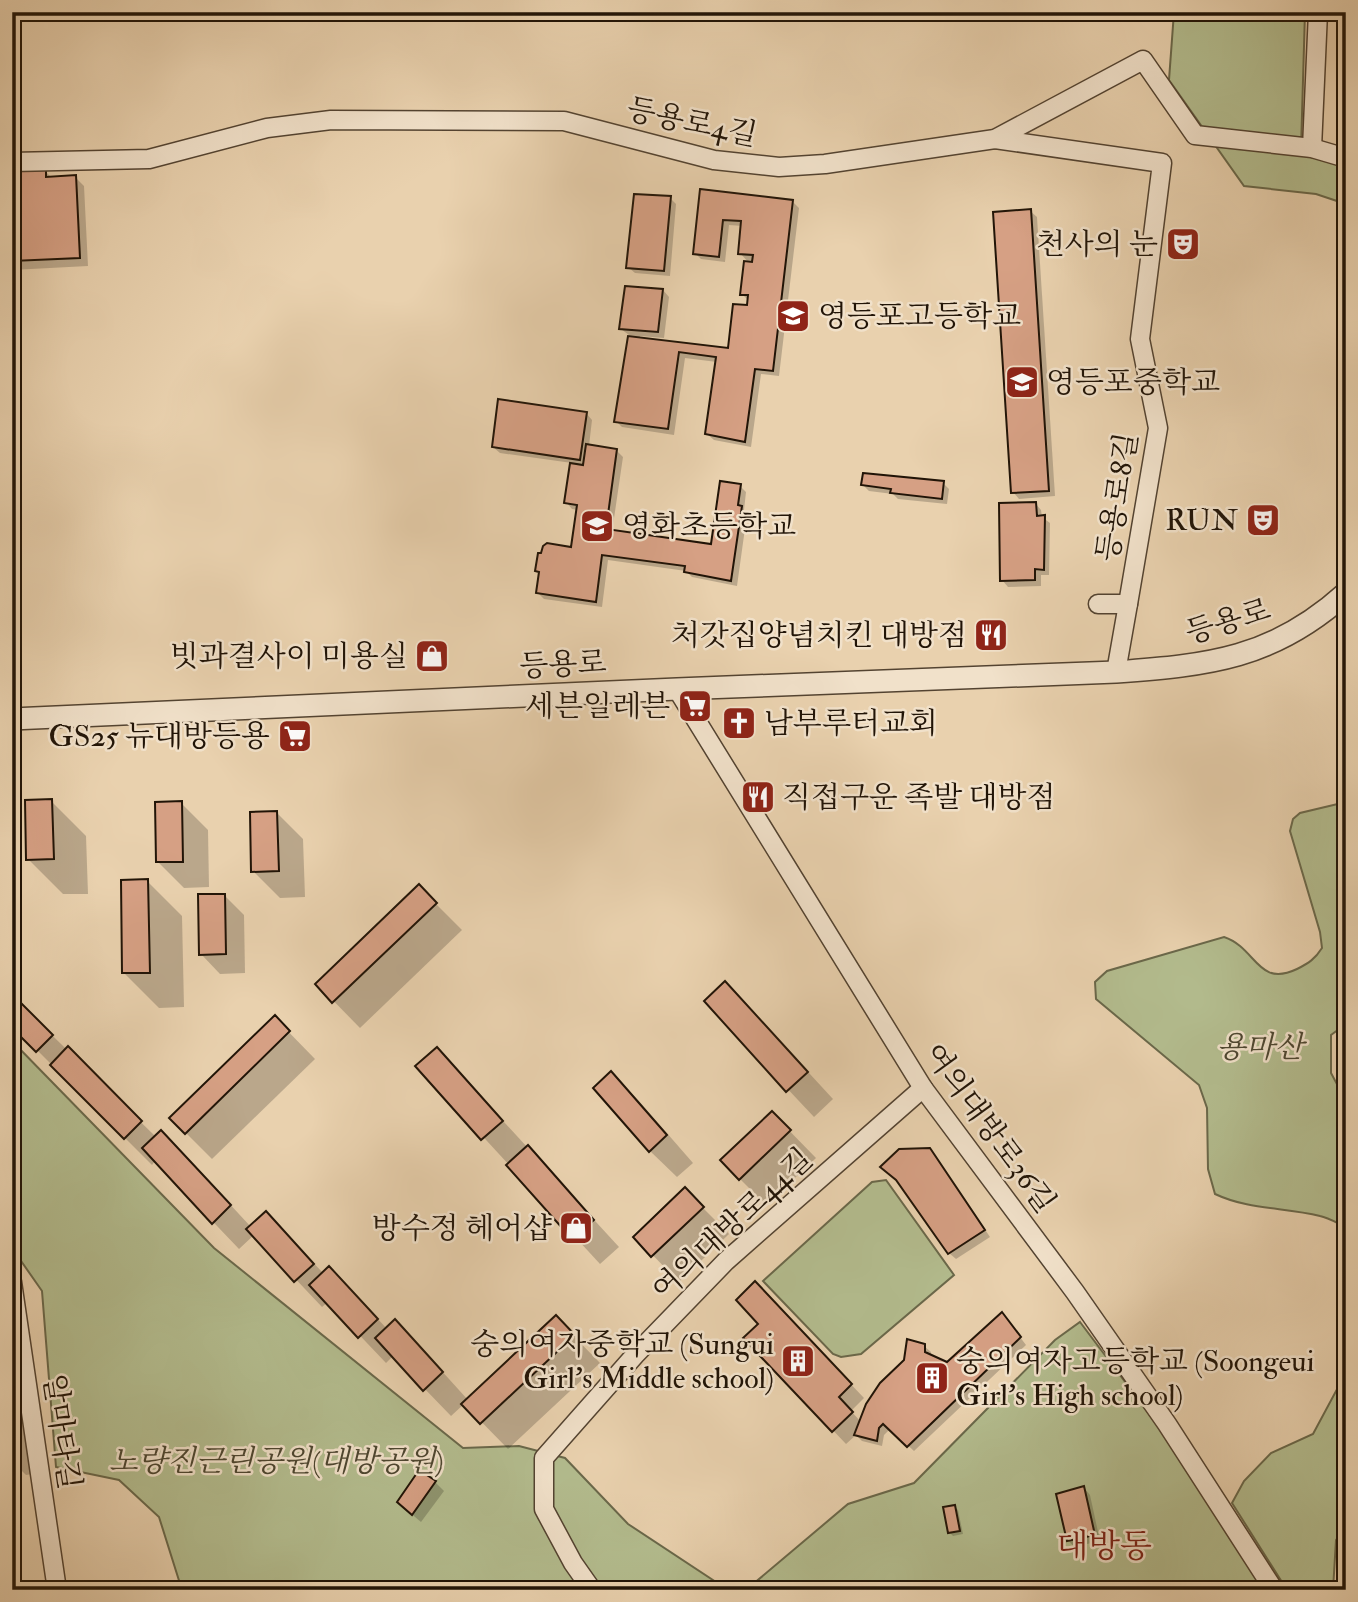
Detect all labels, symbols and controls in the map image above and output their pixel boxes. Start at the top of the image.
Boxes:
street label: 등용로4길 [623,91,760,154]
theatre icon: 천사의 눈 [1164,225,1202,263]
place label: 천사의 눈 [1036,226,1158,263]
school or university icon: 영등포고등학교 [774,297,812,335]
place label: 영등포고등학교 [818,298,1021,335]
school or university icon: 영등포중학교 [1003,363,1041,401]
place label: 영등포중학교 [1046,364,1220,401]
street label: 등용로8길 [1089,430,1146,564]
theatre icon: RUN [1244,501,1282,539]
place label: RUN [1165,502,1238,539]
school or university icon: 영화초등학교 [578,507,616,545]
place label: 영화초등학교 [622,508,796,545]
street label: 등용로 [1181,591,1275,652]
restaurant icon: 처갓집양념치킨 대방점 [972,616,1010,654]
place label: 처갓집양념치킨 대방점 [671,617,967,654]
shop icon: 빗과결사이 미용실 [413,637,451,675]
place label: 빗과결사이 미용실 [170,638,408,675]
street label: 등용로 [519,644,607,685]
supermarket icon: 세븐일레븐 [676,687,714,725]
place label: 세븐일레븐 [525,688,670,725]
church icon: 남부루터교회 [720,704,758,742]
place label: 남부루터교회 [764,705,938,742]
supermarket icon: GS25 뉴대방등용 [276,717,314,755]
place label: GS25 뉴대방등용 [49,718,270,755]
restaurant icon: 직접구운 족발 대방점 [739,778,777,816]
place label: 직접구운 족발 대방점 [782,779,1055,816]
park label: 용마산 [1217,1029,1307,1066]
street label: 여의대방로36길 [916,1036,1063,1220]
street label: 여의대방로44길 [644,1141,820,1308]
shop icon: 방수정 헤어샵 [557,1209,595,1247]
place label: 방수정 헤어샵 [372,1210,552,1247]
place label: 숭의여자중학교 (Sungui Girl's Middle school) [470,1326,774,1397]
building icon: 숭의여자중학교 (Sungui Girl's Middle school) [779,1342,817,1380]
place label: 숭의여자고등학교 (Soongeui Girl's High school) [956,1343,1315,1414]
building icon: 숭의여자고등학교 (Soongeui Girl's High school) [913,1359,951,1397]
street label: 알마타길 [35,1372,88,1492]
park label: 노량진근린공원(대방공원) [109,1443,443,1480]
district label: 대방동 [1056,1526,1152,1567]

